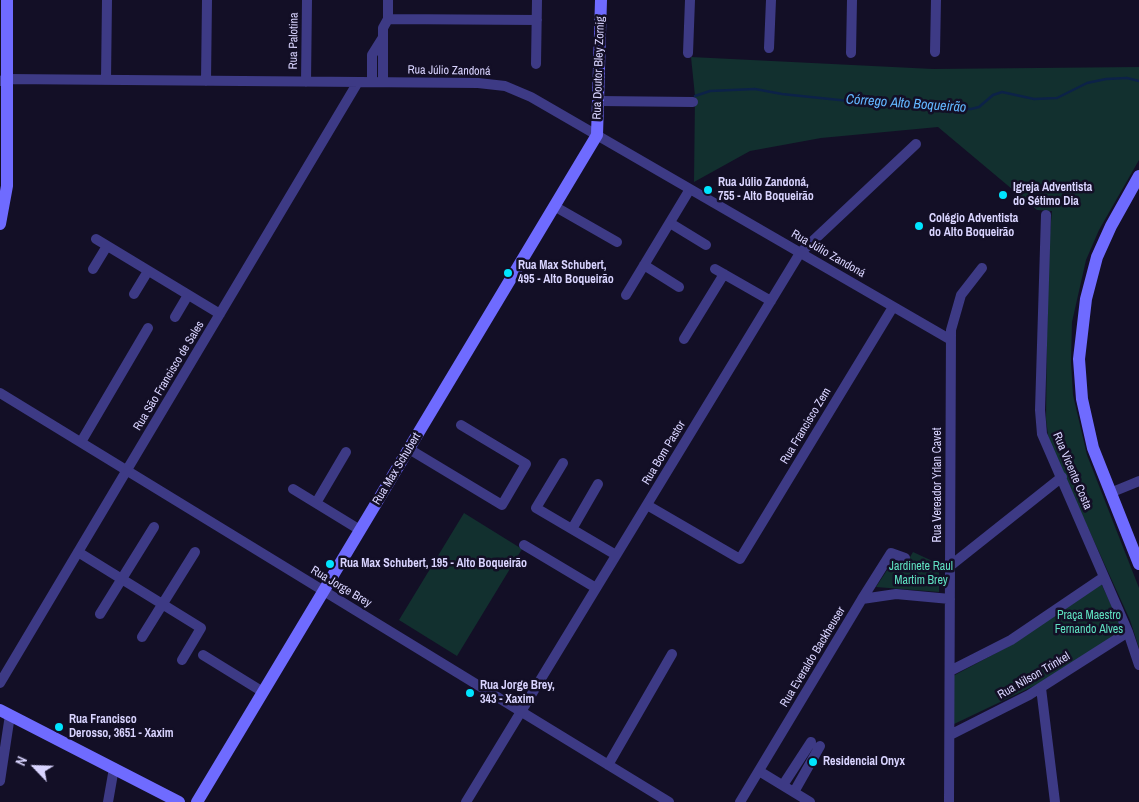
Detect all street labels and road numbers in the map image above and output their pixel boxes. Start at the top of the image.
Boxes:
street label: Rua Palotina [286,12,302,70]
street label: Rua Doutor Bley Zornig [590,16,608,120]
street label: Rua Júlio Zandoná [407,63,491,79]
street label: Rua Júlio Zandoná [788,227,868,281]
street label: Rua São Francisco de Sales [131,319,207,433]
street label: Rua Francisco Zem [778,385,834,467]
street label: Rua Bom Pastor [639,418,689,488]
street label: Rua Vereador Yrlan Cavet [931,428,945,542]
street label: Rua Max Schubert [370,430,424,508]
street label: Rua Vicente Costa [1049,430,1095,512]
street label: Rua Jorge Brey [308,563,374,611]
street label: Rua Everaldo Backheuser [777,604,849,710]
street label: Rua Nilson Trinkel [995,649,1073,703]

